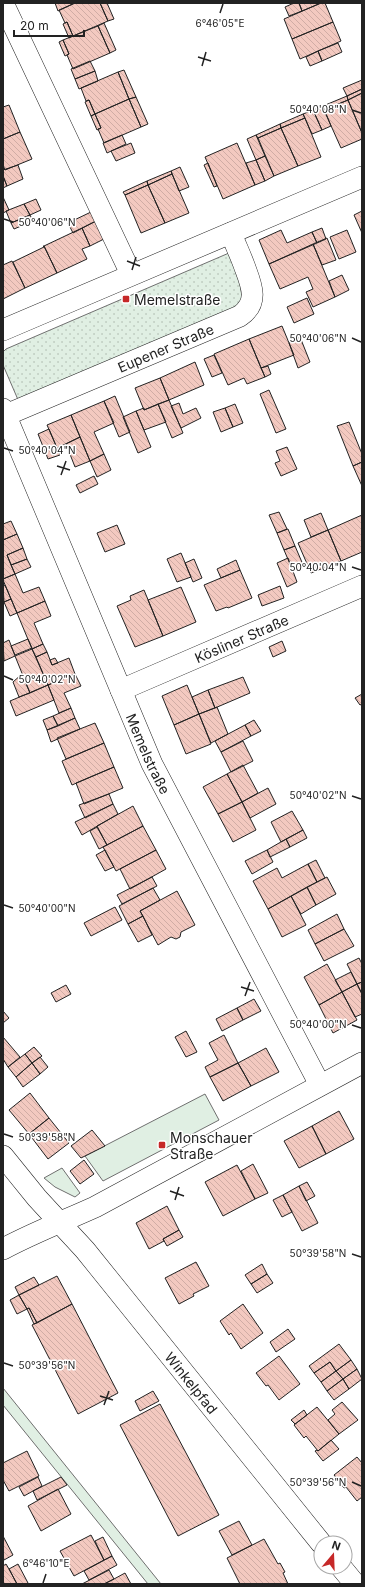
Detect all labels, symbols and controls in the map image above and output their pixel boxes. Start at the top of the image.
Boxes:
scale bar [14,12,84,38]
text: 6°46'05"E [195,17,245,29]
text: 20 m [20,18,49,33]
text: 50°40'08"N [290,103,346,115]
text: 50°40'06"N [19,216,75,228]
place label: Memelstraße [134,291,221,308]
marker: Memelstraße [121,294,131,304]
street label: Eupener Straße [115,320,216,375]
text: 50°40'06"N [290,332,346,344]
text: 50°40'04"N [18,444,76,456]
text: 50°40'04"N [289,561,347,573]
street label: Kösliner Straße [192,610,291,666]
text: 50°40'02"N [19,673,75,685]
street label: Memelstraße [123,711,175,797]
text: 50°40'02"N [290,789,346,801]
text: 50°40'00"N [18,902,76,914]
text: 50°40'00"N [289,1018,347,1030]
place label: Monschauer Straße [170,1129,253,1162]
text: 50°39'58"N [19,1131,75,1143]
marker: Monschauer Straße [157,1140,167,1150]
text: 50°39'58"N [290,1247,346,1259]
street label: Winkelpfad [162,1348,222,1417]
text: 50°39'56"N [19,1359,75,1371]
text: 50°39'56"N [290,1476,346,1488]
north arrow [313,1535,353,1575]
text: N [330,1538,343,1554]
text: 6°46'10"E [22,1557,70,1569]

